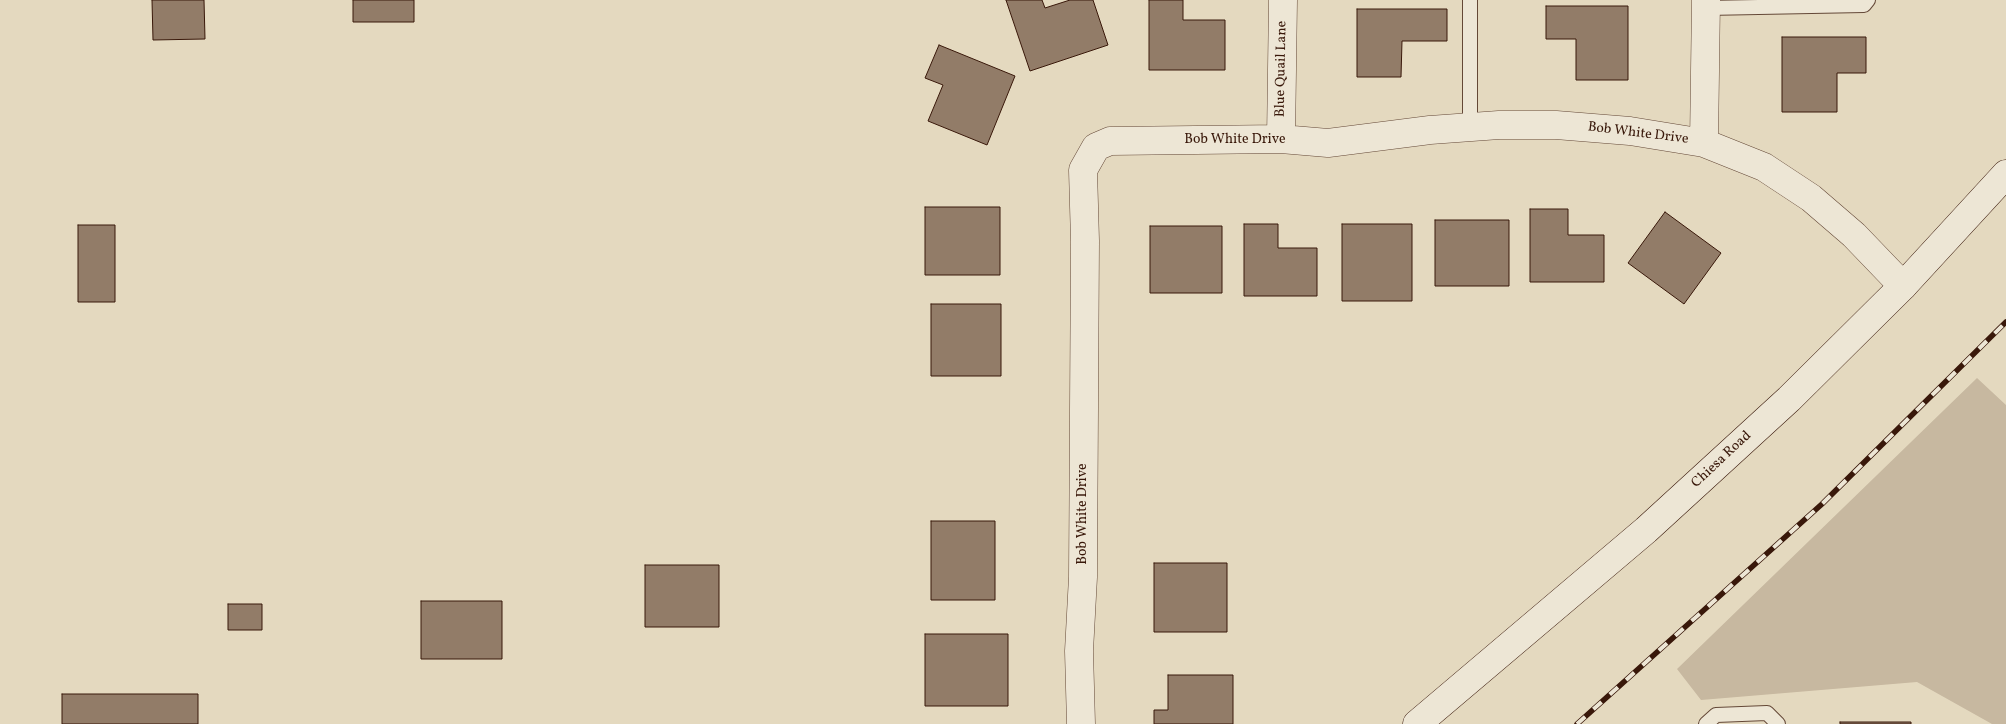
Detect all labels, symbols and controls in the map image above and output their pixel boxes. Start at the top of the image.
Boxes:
street label: Blue Quail Lane [1273,21,1291,117]
street label: Bob White Drive [1587,119,1689,149]
street label: Bob White Drive [1184,132,1286,148]
street label: Chiesa Road [1689,428,1755,492]
street label: Bob White Drive [1075,463,1091,565]

